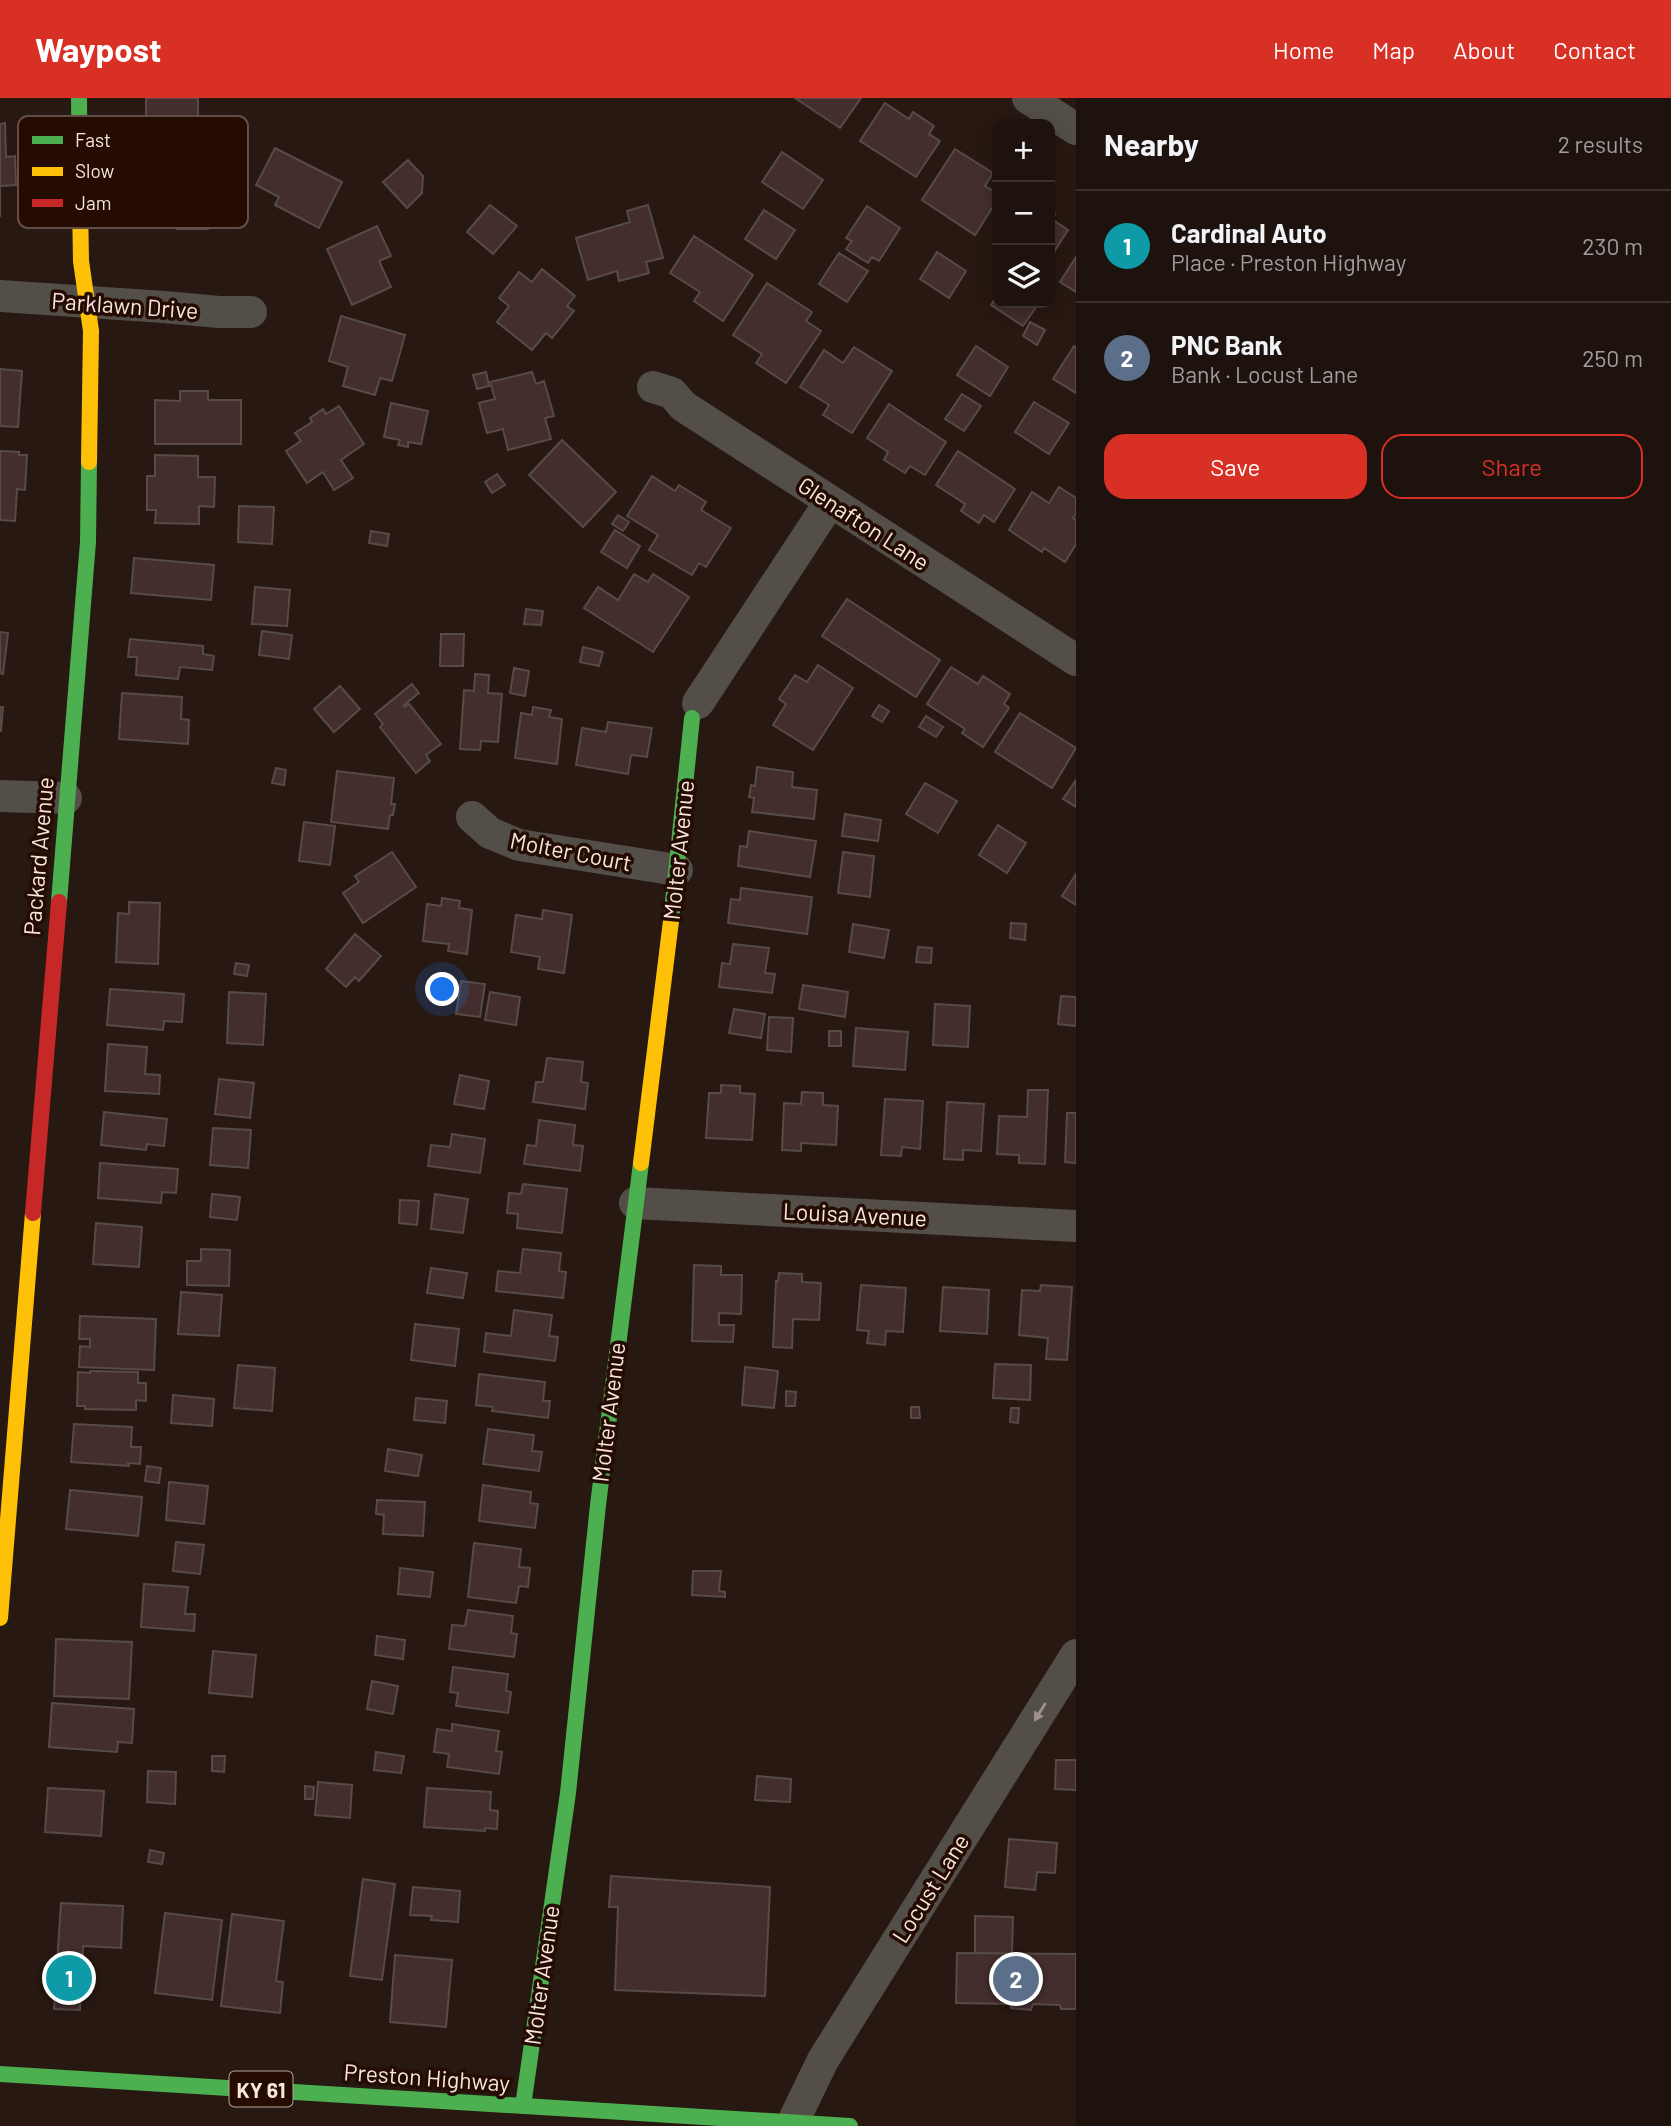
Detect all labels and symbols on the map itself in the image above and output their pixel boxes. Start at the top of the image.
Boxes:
legend [18,116,248,228]
text: Fast [75,128,111,151]
text: Slow [75,159,114,182]
text: Jam [75,191,111,214]
street label: Parklawn Drive [51,286,199,324]
street label: Glenafton Lane [793,470,935,576]
street label: Packard Avenue [17,776,59,936]
street label: Molter Avenue [657,779,699,921]
street label: Molter Court [508,825,634,877]
your location [425,972,459,1006]
street label: Louisa Avenue [782,1196,928,1232]
street label: Molter Avenue [586,1341,630,1483]
one-way arrow [1033,1703,1046,1722]
street label: Locust Lane [885,1828,975,1948]
street label: Molter Avenue [517,1903,565,2047]
pin: 1 [46,1952,92,2004]
pin: 2 [993,1953,1039,2005]
street label: Preston Highway [343,2057,511,2097]
road number: KY 61 [230,2072,292,2106]

